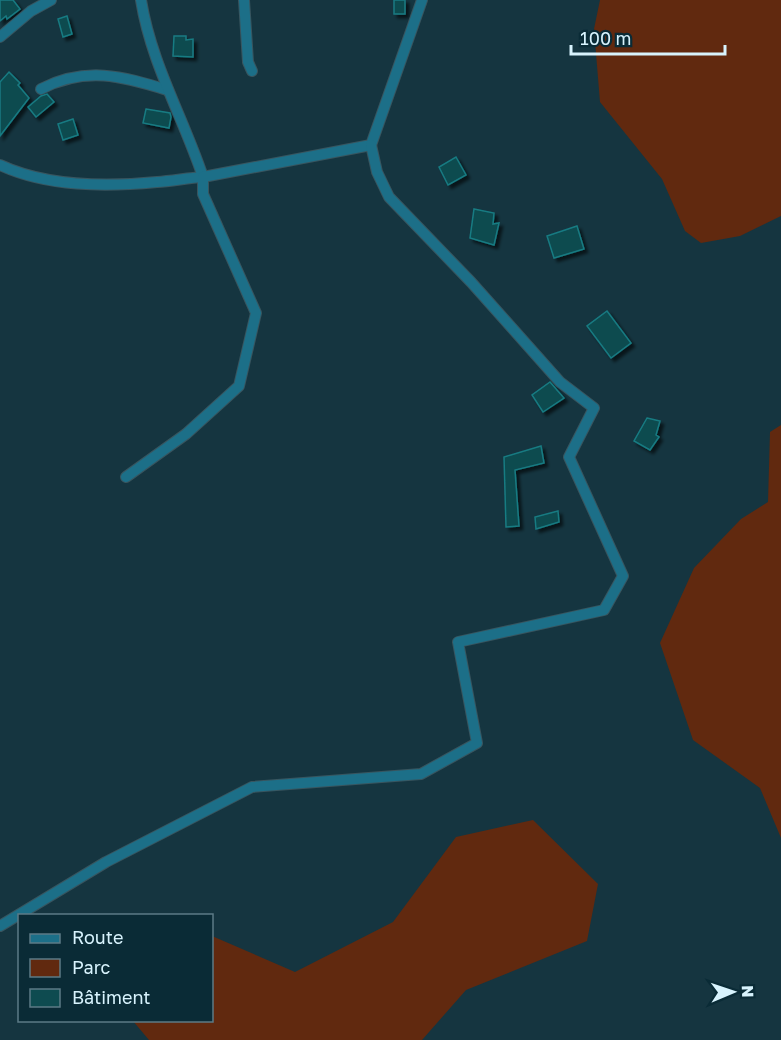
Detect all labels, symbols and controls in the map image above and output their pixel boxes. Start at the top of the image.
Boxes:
scale bar [571,18,726,56]
text: 100 m [580,27,631,49]
legend [18,914,213,1022]
text: Route [72,926,123,948]
text: Parc [72,956,111,978]
north arrow [703,962,763,1022]
text: N [738,985,758,998]
text: Bâtiment [72,986,151,1008]

